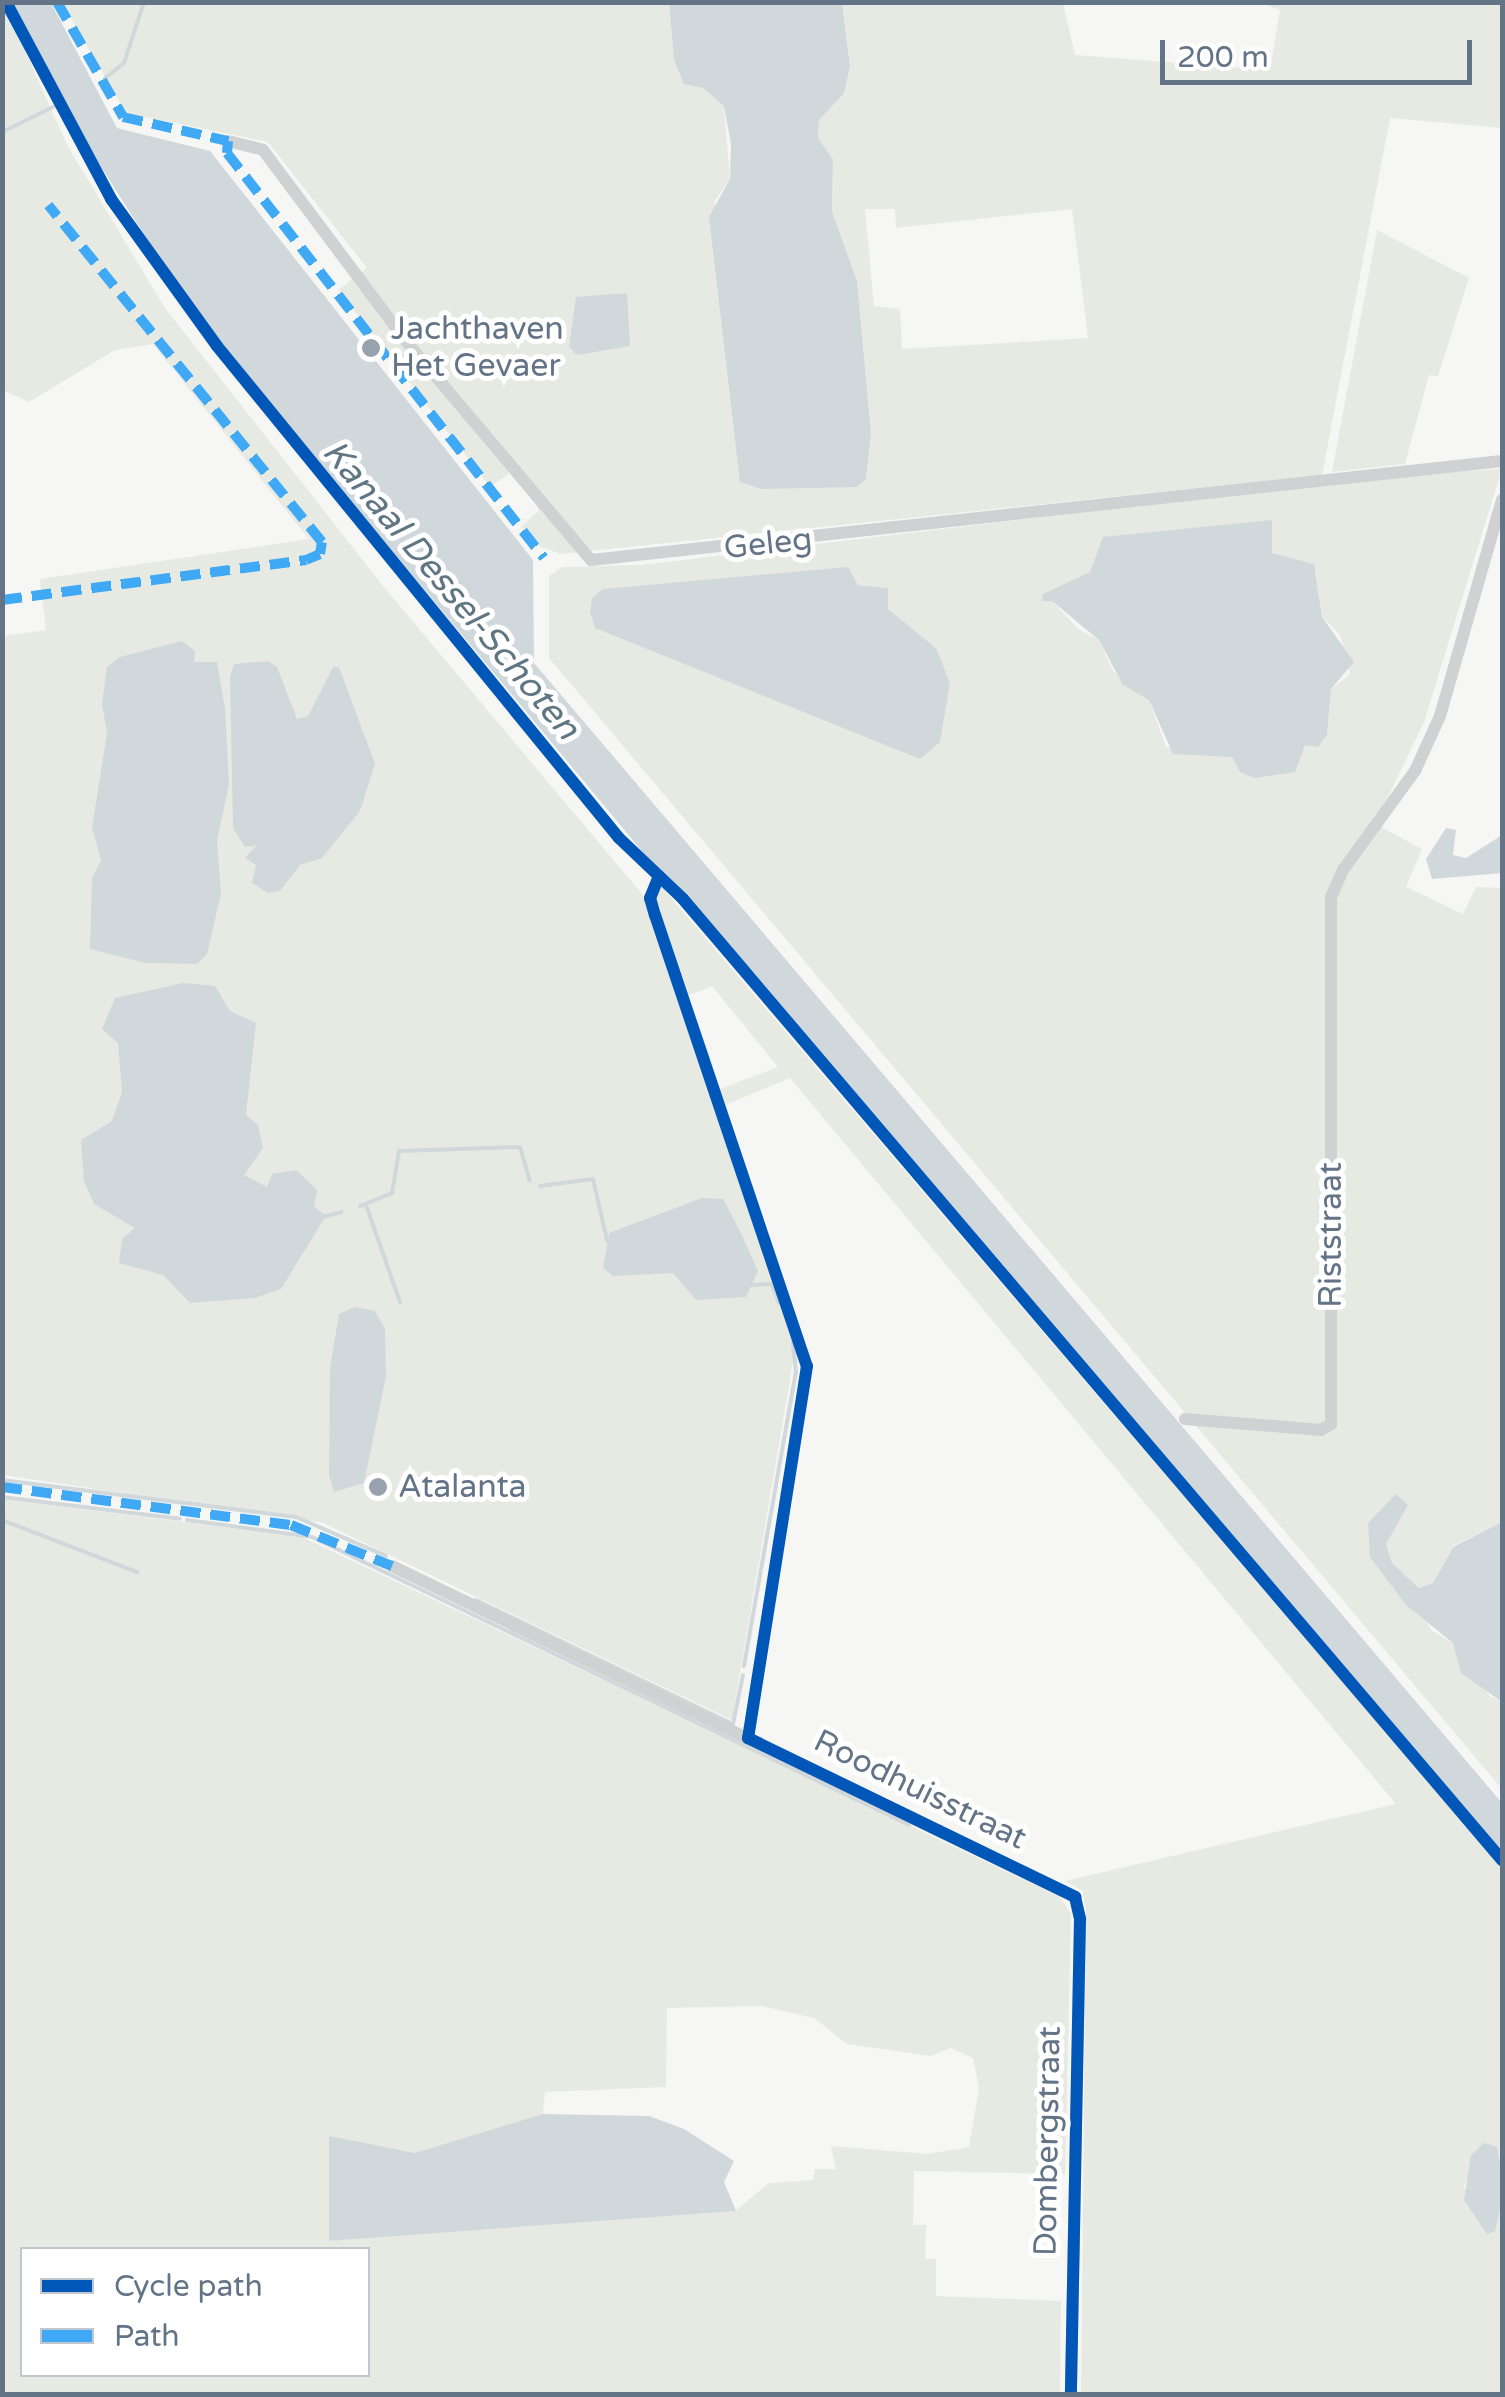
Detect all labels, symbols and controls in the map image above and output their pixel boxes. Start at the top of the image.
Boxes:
scale bar [1165,20,1478,82]
text: 200 m [1177,39,1269,76]
place label: Jachthaven Het Gevaer [391,311,564,386]
marker: Jachthaven Het Gevaer [360,337,382,359]
water label: Kanaal Dessel-Schoten [314,432,588,748]
street label: Geleg [722,520,814,568]
street label: Riststraat [1312,1162,1350,1308]
place label: Atalanta [398,1468,527,1506]
marker: Atalanta [367,1476,389,1498]
street label: Roodhuisstraat [808,1722,1032,1858]
street label: Dombergstraat [1027,2026,1069,2256]
legend [20,2247,370,2377]
text: Cycle path [114,2268,263,2305]
text: Path [114,2318,180,2355]

